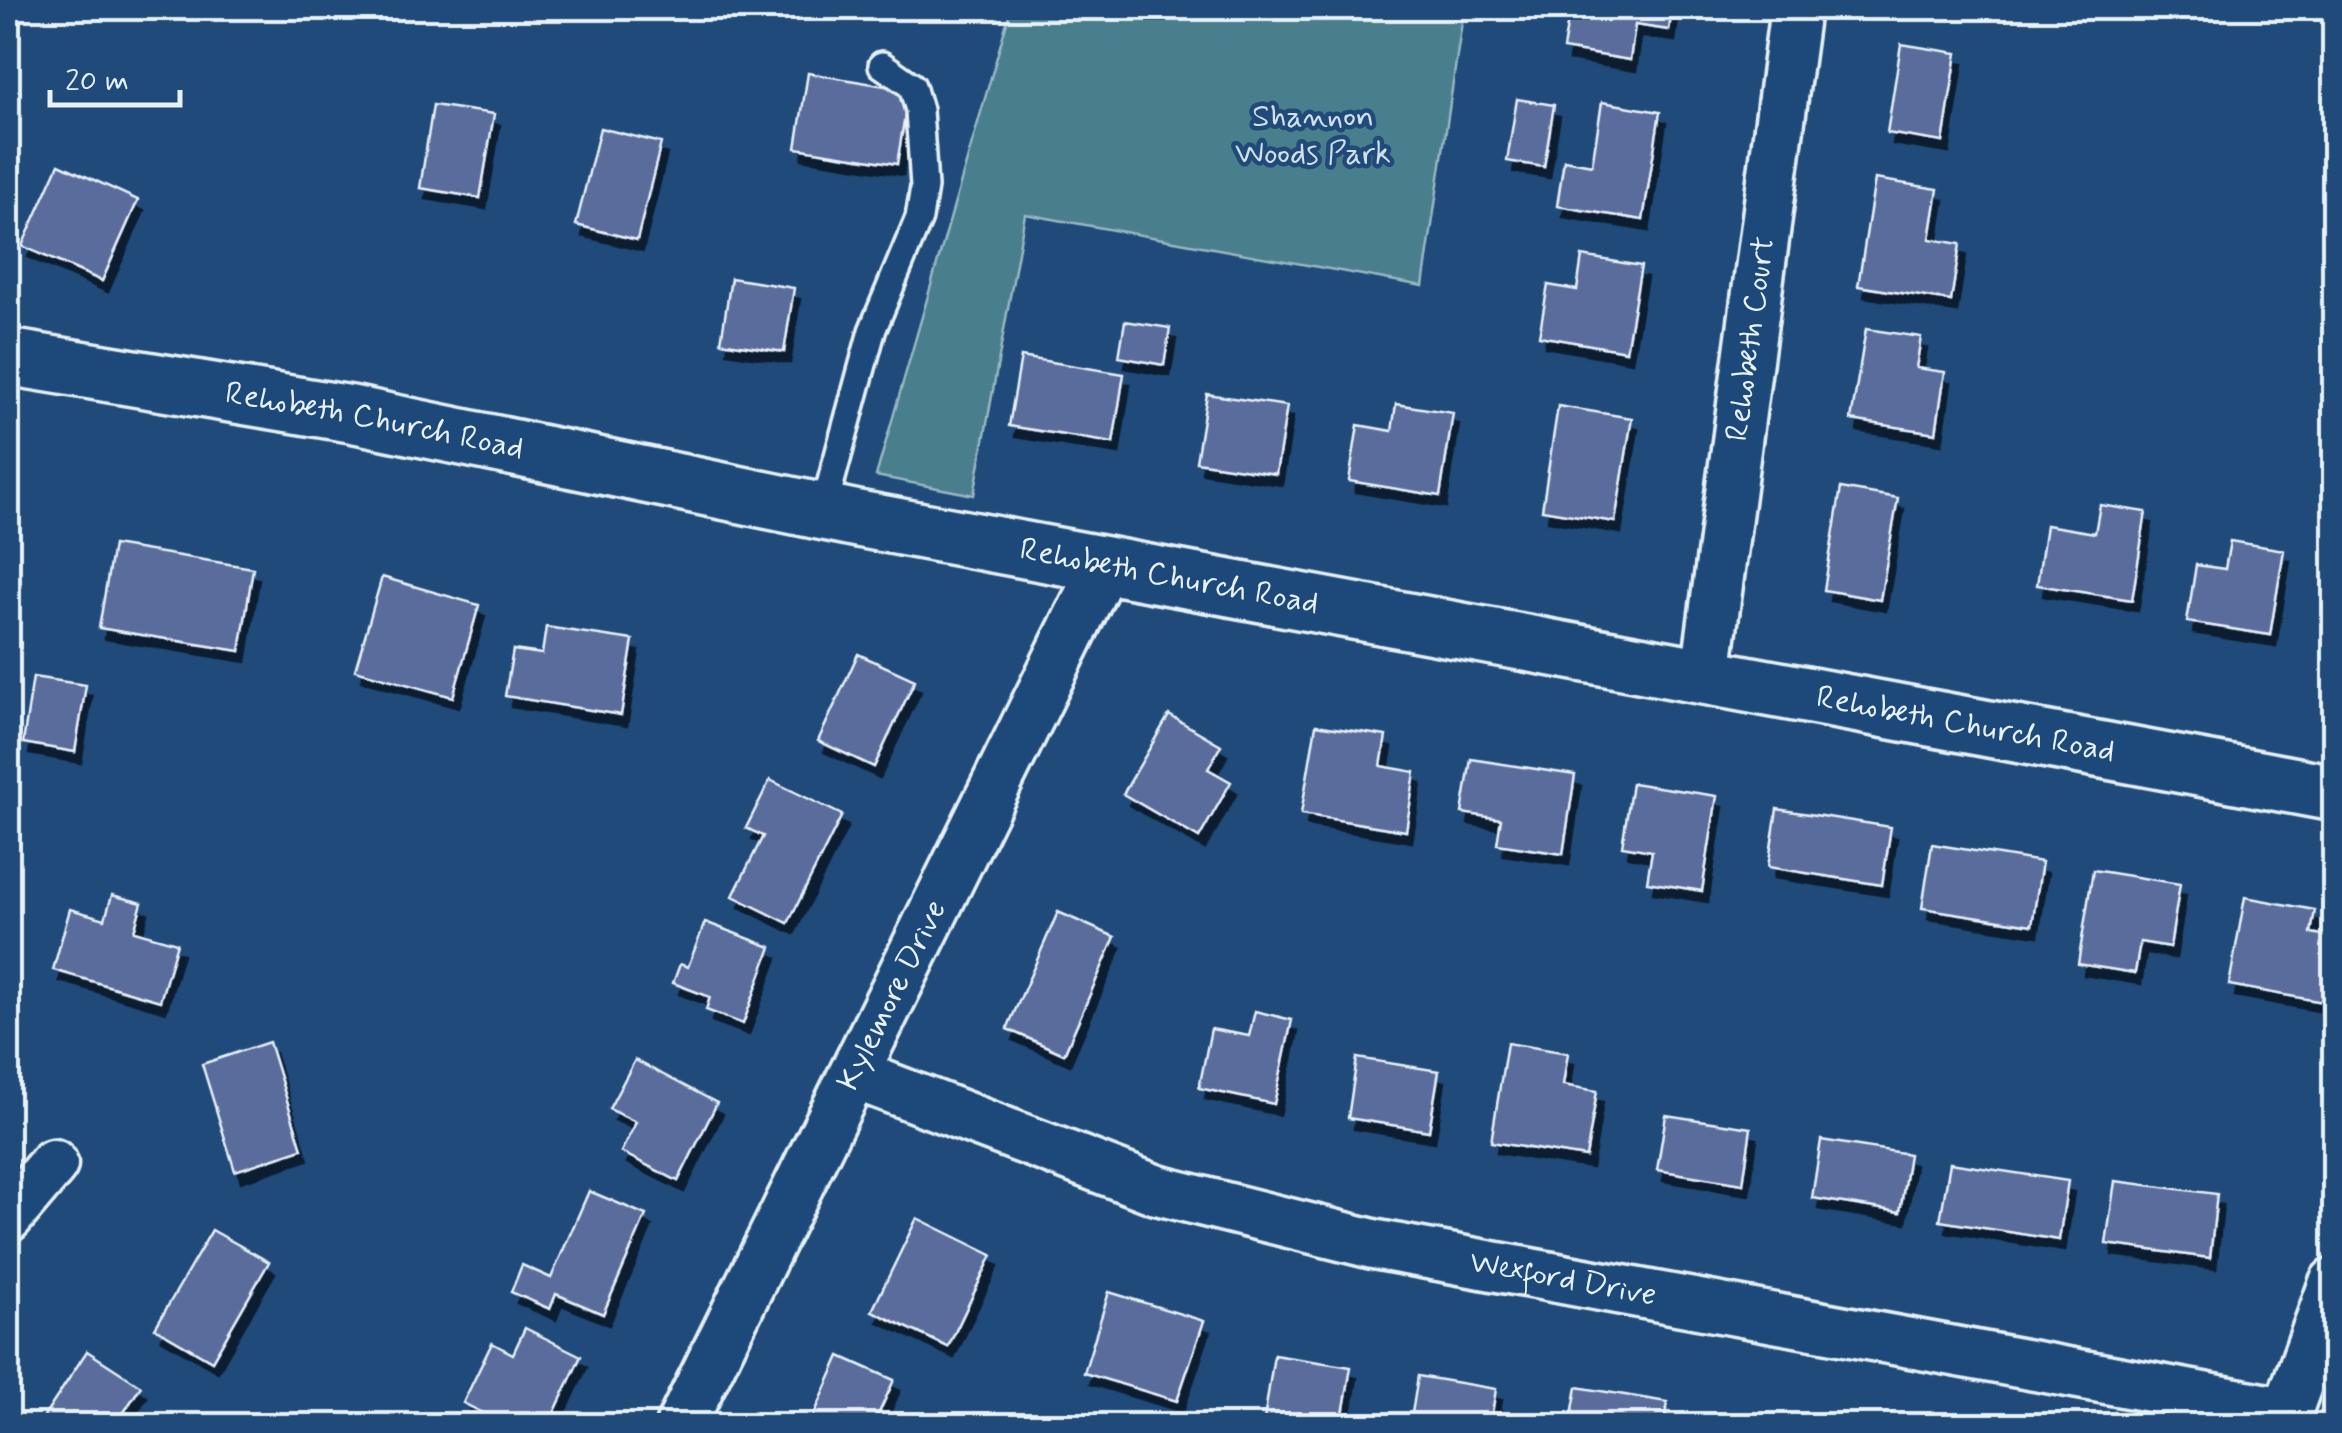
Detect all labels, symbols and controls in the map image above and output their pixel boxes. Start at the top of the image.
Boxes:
scale bar [50,45,180,107]
text: 20 m [65,62,129,101]
park label: Shannon Woods Park [1235,96,1391,175]
street label: Rehobeth Court [1716,234,1785,444]
street label: Rehobeth Church Road [222,372,527,470]
street label: Rehobeth Church Road [1016,528,1322,625]
street label: Rehobeth Church Road [1813,676,2118,773]
street label: Kylemore Drive [828,893,957,1098]
street label: Wexford Drive [1466,1241,1660,1317]

